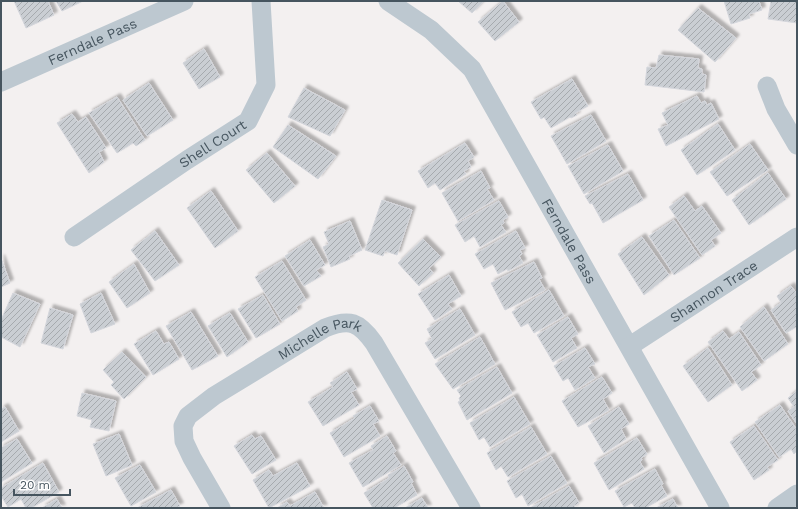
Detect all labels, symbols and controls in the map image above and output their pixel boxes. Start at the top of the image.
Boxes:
street label: Ferndale Pass [46,15,139,68]
street label: Shell Court [176,116,249,171]
street label: Ferndale Pass [539,196,600,286]
street label: Shannon Trace [667,257,761,326]
street label: Michelle Park [275,315,365,363]
scale bar [14,471,70,497]
text: 20 m [20,478,50,492]

